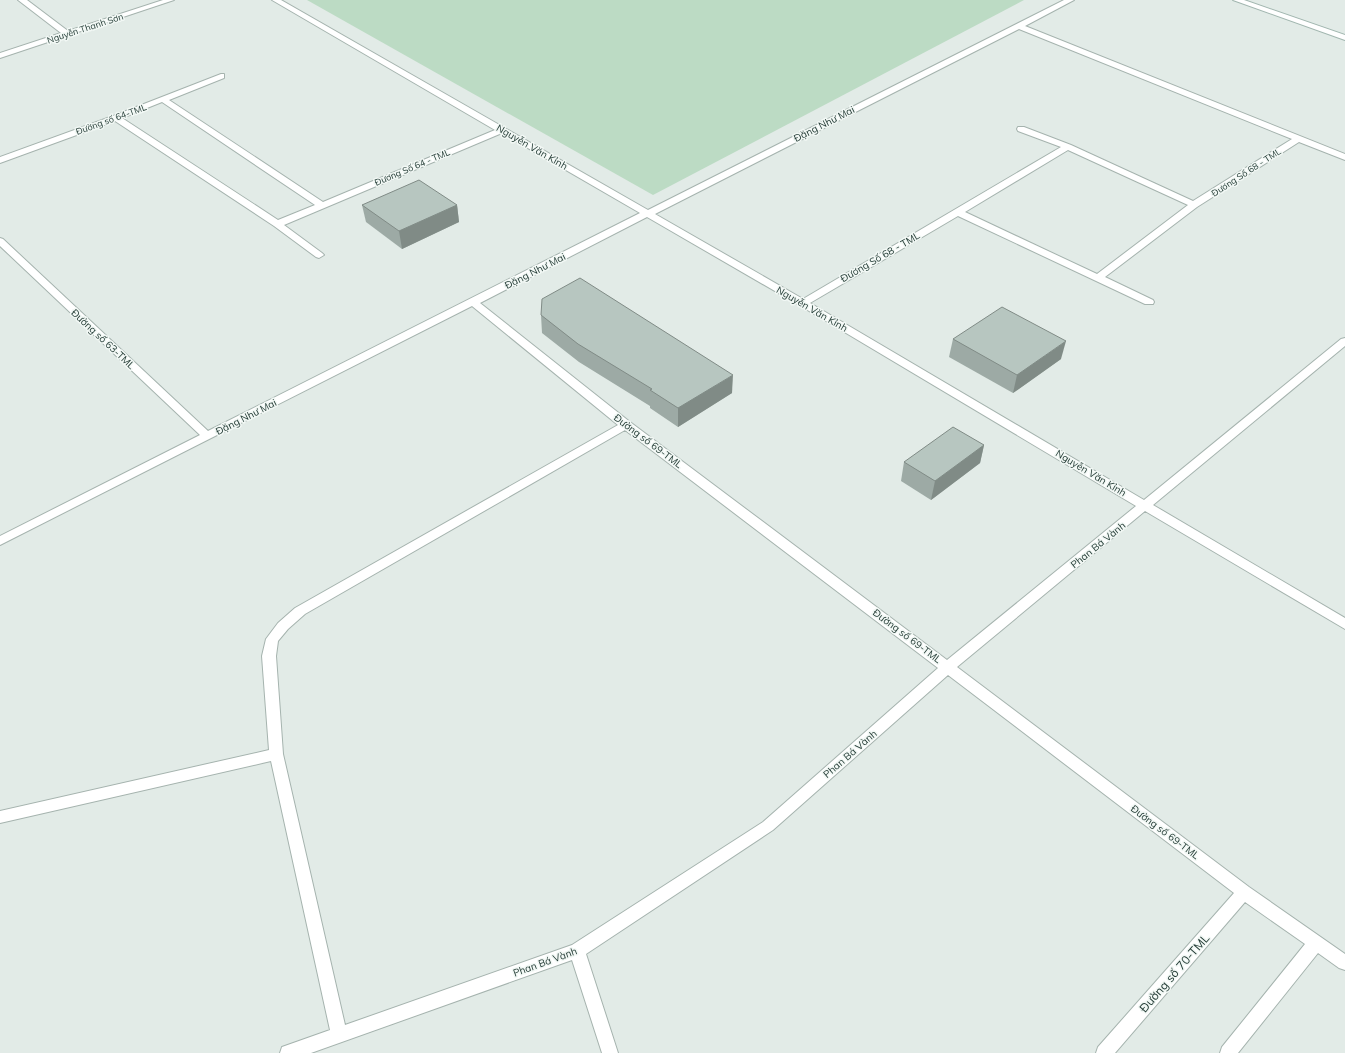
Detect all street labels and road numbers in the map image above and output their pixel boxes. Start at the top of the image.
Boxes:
street label: Nguyễn Thanh Sơn [45,10,125,46]
street label: Đường số 64-TML [74,101,148,137]
street label: Đặng Như Mai [791,103,857,145]
street label: Nguyễn Văn Kỉnh [494,121,570,173]
street label: Đương Số 68 - TML [1209,145,1283,199]
street label: Đương Số 64 - TML [373,146,451,188]
street label: Đương Số 68 - TML [838,229,923,285]
street label: Đặng Như Mai [502,250,568,292]
street label: Nguyễn Văn Kỉnh [774,283,850,335]
street label: Đường số 63-TML [68,306,138,372]
street label: Đặng Như Mai [213,396,279,438]
street label: Đường số 69-TML [611,411,685,471]
street label: Nguyễn Văn Kỉnh [1053,447,1129,499]
street label: Phan Bá Vành [1068,519,1128,571]
street label: Đường số 69-TML [870,606,944,666]
street label: Phan Bá Vành [820,727,880,781]
street label: Đường số 69-TML [1128,802,1202,862]
street label: Đường số 70-TML [1136,930,1212,1015]
street label: Phan Bá Vành [511,944,579,980]

